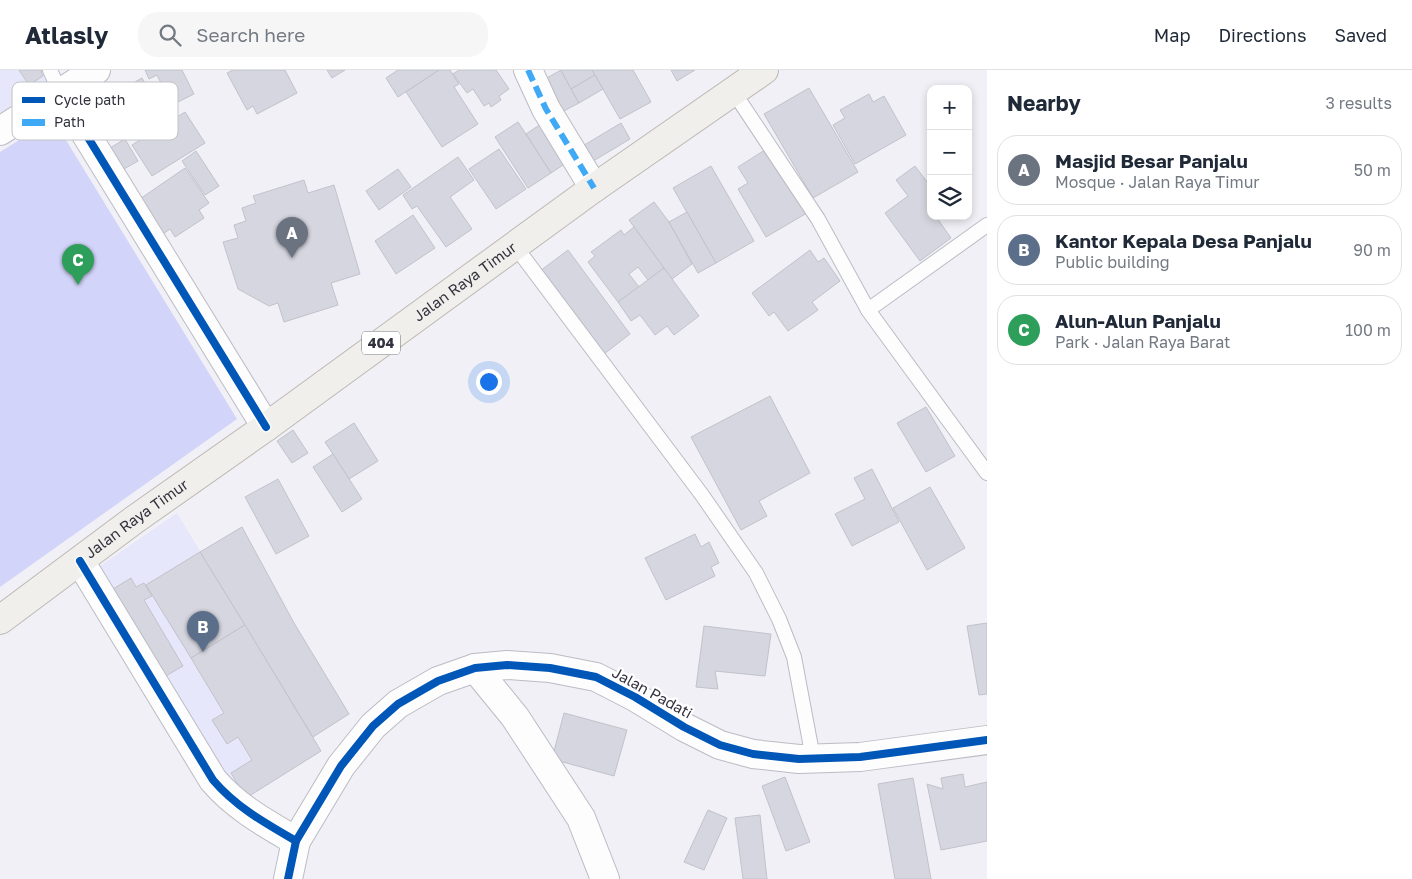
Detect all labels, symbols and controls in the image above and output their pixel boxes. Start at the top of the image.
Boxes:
search box [138,12,488,57]
text: Atlasly [25,20,108,49]
icon: search [156,21,184,49]
text: Search here [196,23,305,46]
text: Map [1154,24,1190,46]
text: Directions [1218,24,1306,46]
text: Saved [1334,24,1387,46]
legend [12,82,178,140]
map controls [927,85,972,220]
button: + [927,85,972,130]
text: Nearby [1007,90,1081,116]
text: Cycle path [54,91,125,108]
text: 3 results [1325,93,1392,113]
text: Path [54,113,85,130]
button: − [927,130,972,175]
text: Masjid Besar Panjalu [1055,149,1248,172]
text: A [1018,160,1030,180]
text: 50 m [1354,160,1391,180]
text: Mosque · Jalan Raya Timur [1055,172,1260,192]
button: layers [927,175,972,220]
pin: A [276,217,308,258]
text: Kantor Kepala Desa Panjalu [1055,229,1312,252]
street label: Jalan Raya Timur [409,238,520,325]
text: B [1018,240,1030,260]
text: 90 m [1353,240,1391,260]
pin: C [62,244,94,285]
text: Public building [1055,252,1170,272]
text: Alun-Alun Panjalu [1055,309,1221,332]
text: C [1018,320,1030,340]
text: 100 m [1345,320,1391,340]
road number: 404 [362,332,400,354]
text: Park · Jalan Raya Barat [1055,332,1230,352]
your location [476,369,502,395]
street label: Jalan Raya Timur [81,475,191,562]
pin: B [187,611,219,652]
street label: Jalan Padati [609,663,696,722]

